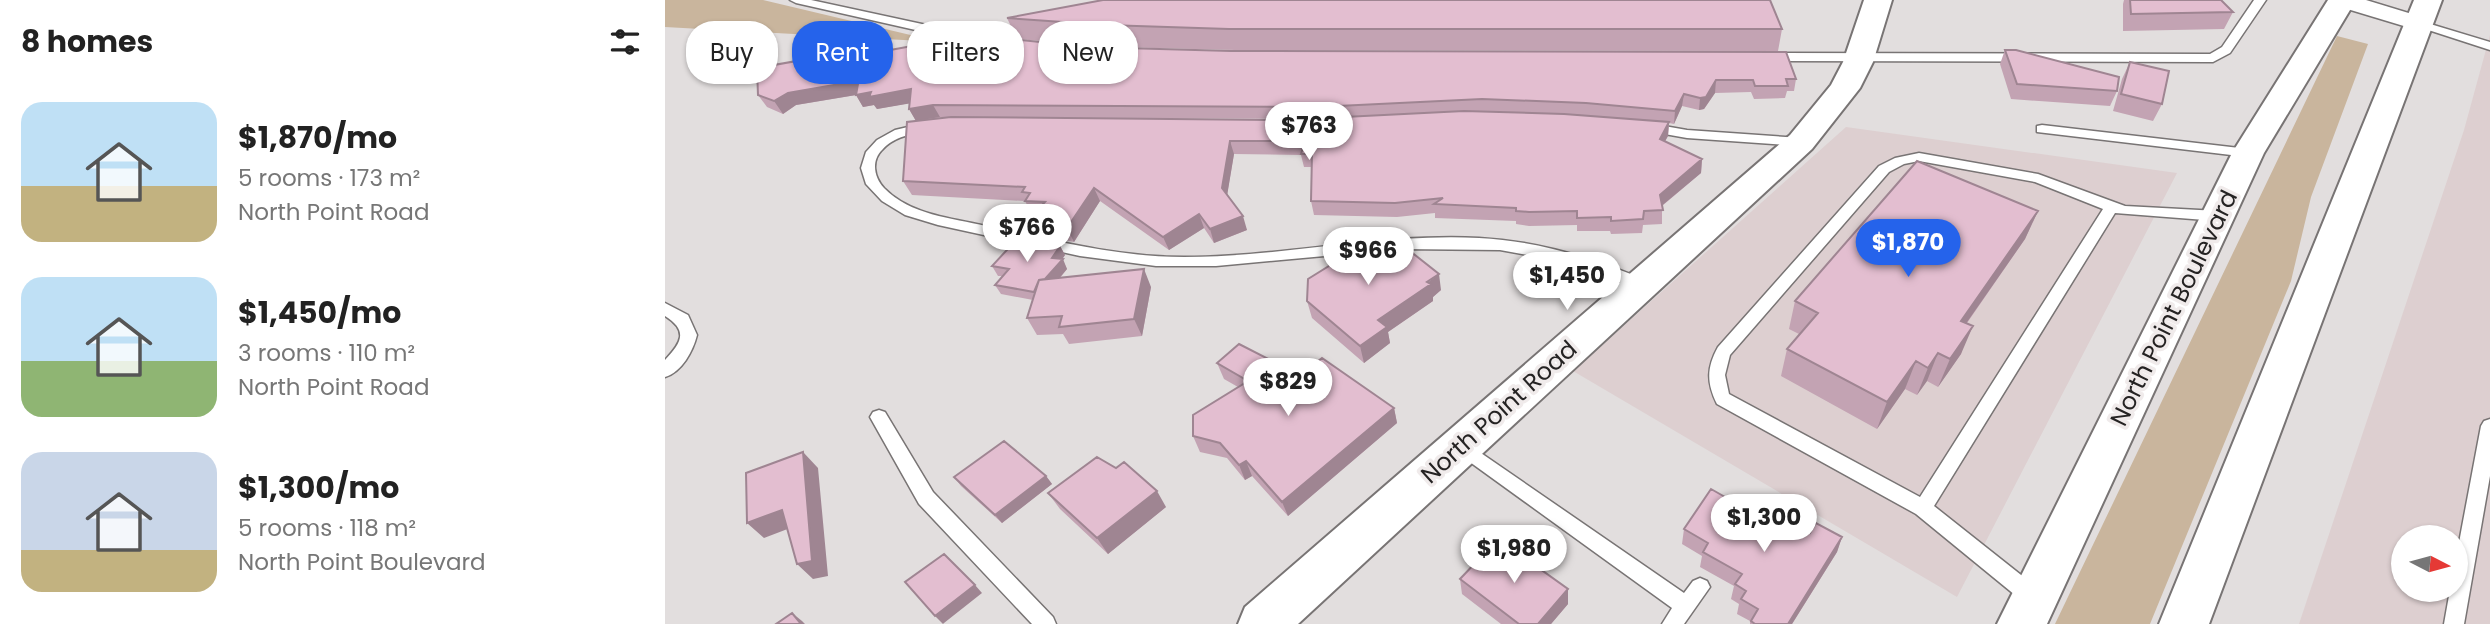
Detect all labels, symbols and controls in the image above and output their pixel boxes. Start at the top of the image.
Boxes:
text: 8 homes [21,20,153,63]
chip: Buy [686,21,778,84]
chip: Rent [792,21,893,84]
chip: Filters [907,21,1024,84]
chip: New [1038,21,1138,84]
icon: filters [606,23,644,61]
pin: $763 [1268,102,1350,162]
text: $763 [1281,109,1337,141]
text: $1,870/mo [238,116,397,159]
icon: home [77,130,161,214]
text: 5 rooms · 173 m² [238,162,420,194]
street label: North Point Boulevard [2102,184,2245,431]
text: North Point Road [238,196,429,228]
pin: $766 [986,204,1068,264]
text: $766 [999,211,1055,243]
pin: $1,870 [1851,219,1965,279]
text: $1,870 [1872,226,1944,258]
pin: $966 [1327,228,1409,287]
text: $966 [1339,234,1397,266]
pin: $1,450 [1510,252,1624,312]
text: $1,450 [1529,259,1605,291]
text: $1,450/mo [238,291,401,334]
icon: home [77,305,161,389]
street label: North Point Road [1413,333,1584,491]
text: 3 rooms · 110 m² [238,337,415,369]
pin: $829 [1247,358,1329,418]
text: $829 [1259,365,1317,397]
text: North Point Road [238,371,429,403]
text: $1,300/mo [238,466,399,509]
icon: home [77,480,161,564]
pin: $1,300 [1707,494,1821,554]
text: $1,300 [1727,501,1801,533]
text: 5 rooms · 118 m² [238,512,416,544]
north arrow [2391,525,2467,602]
map controls [2391,525,2468,602]
pin: $1,980 [1457,526,1571,585]
text: $1,980 [1477,532,1551,564]
text: North Point Boulevard [238,546,486,578]

